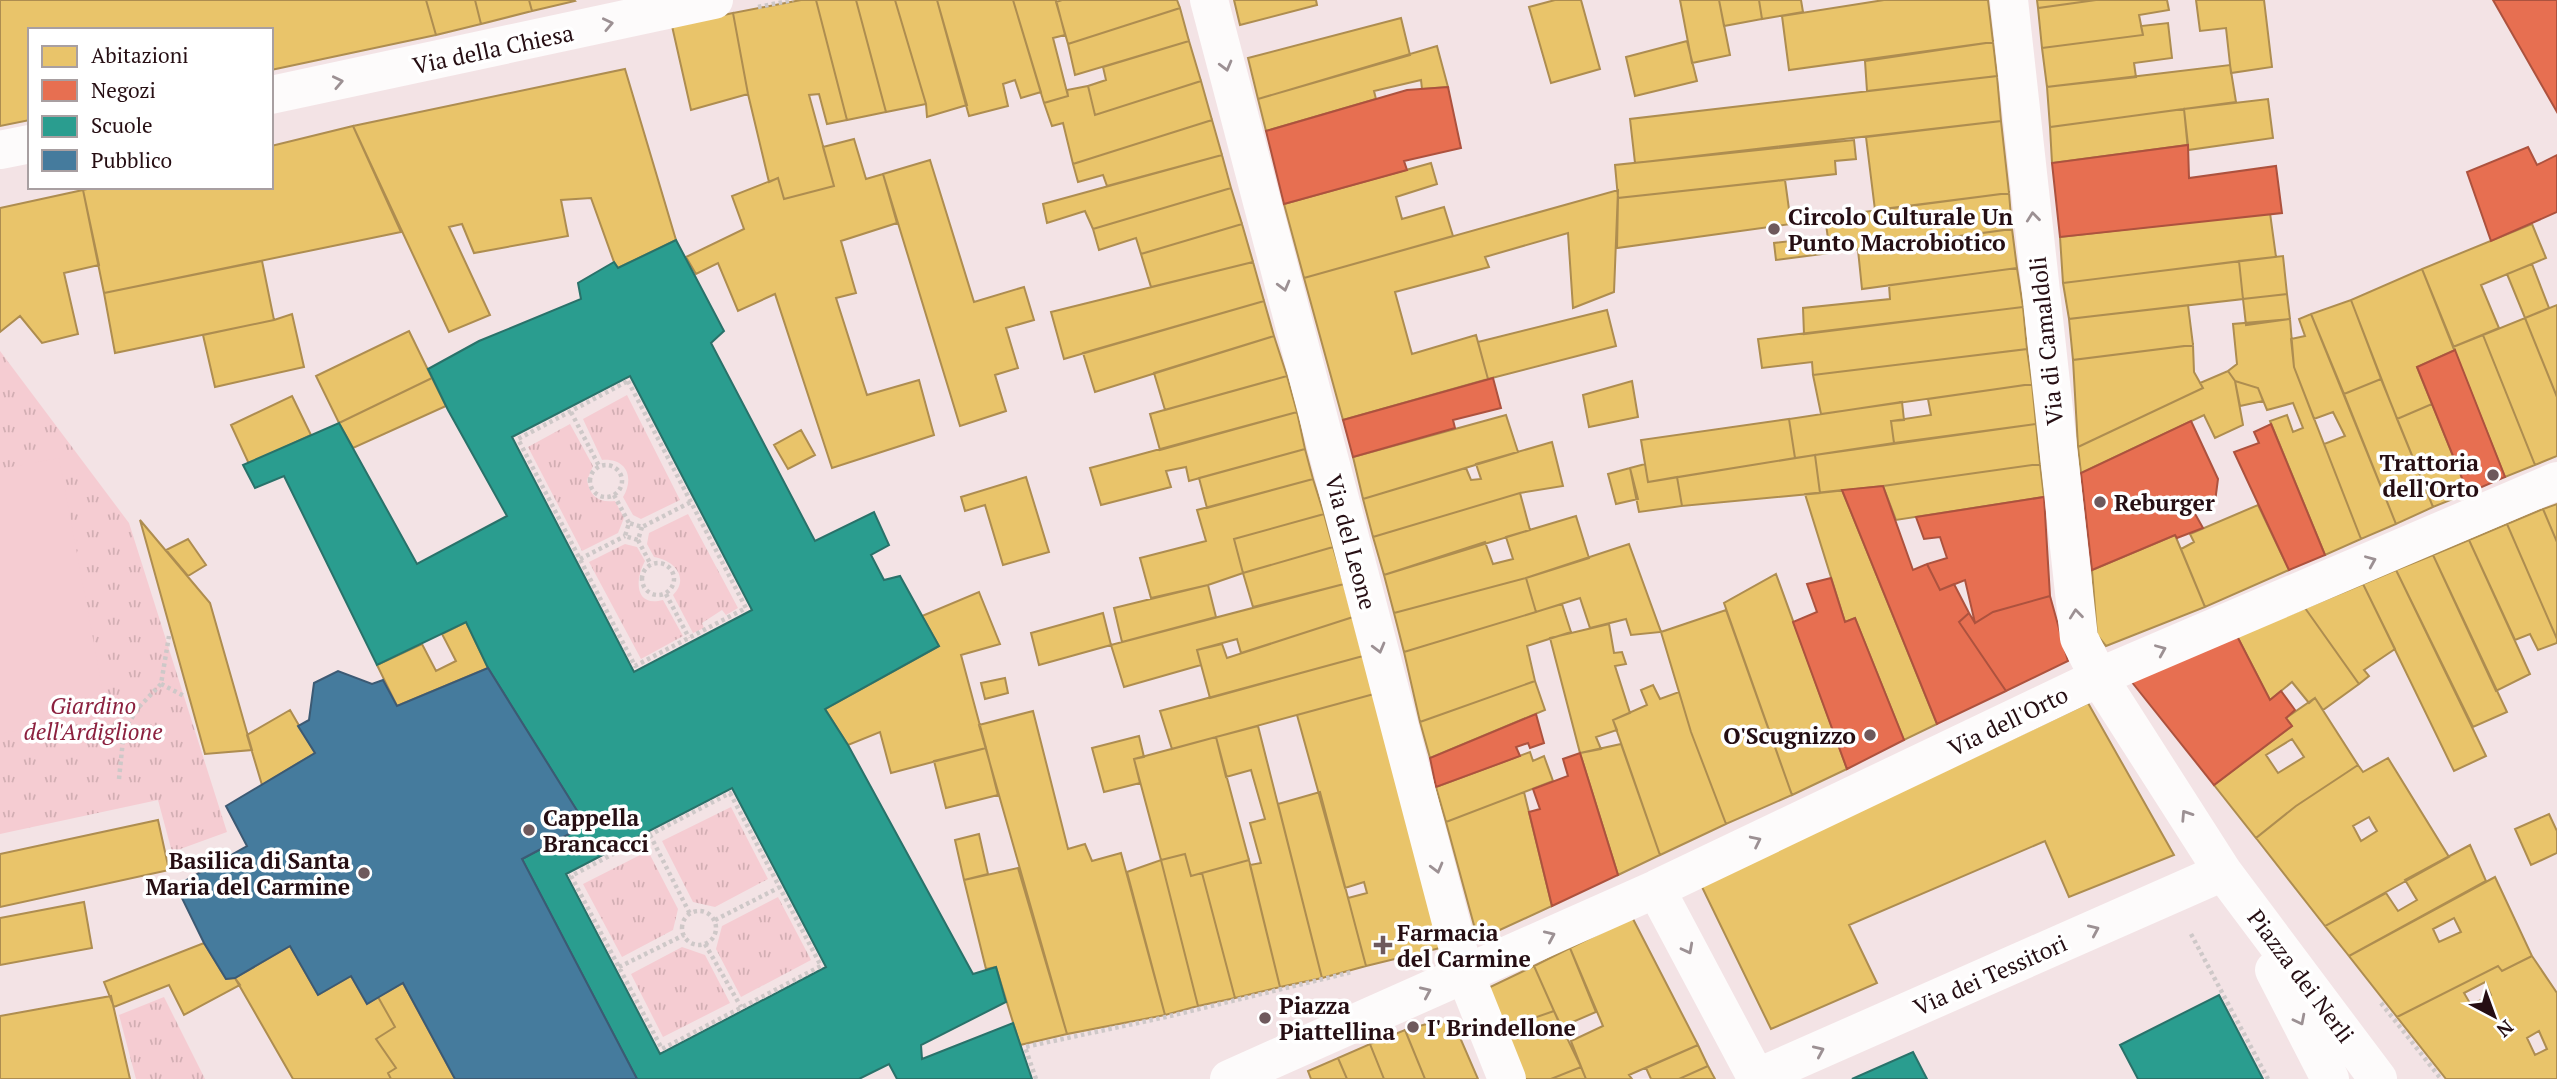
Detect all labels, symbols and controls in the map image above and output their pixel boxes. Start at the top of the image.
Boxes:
street label: Via della Chiesa [410,17,577,81]
one-way arrow [602,17,614,32]
legend [28,28,273,189]
text: Abitazioni [91,41,188,69]
one-way arrow [1218,60,1233,72]
one-way arrow [332,75,344,90]
text: Negozi [91,76,156,104]
text: Scuole [91,111,153,139]
text: Pubblico [91,146,172,174]
place label: Circolo Culturale Un Punto Macrobiotico [1788,201,2013,258]
one-way arrow [2026,212,2041,223]
marker: Circolo Culturale Un Punto Macrobiotico [1766,221,1782,237]
street label: Via di Camaldoli [2022,255,2070,427]
one-way arrow [1276,280,1290,292]
place label: Trattoria dell'Orto [2379,447,2479,504]
marker: Trattoria dell'Orto [2485,467,2501,483]
street label: Via del Leone [1318,471,1384,613]
place label: Reburger [2114,487,2215,518]
marker: Reburger [2092,494,2108,510]
one-way arrow [2363,555,2376,569]
one-way arrow [2069,608,2084,620]
one-way arrow [1371,642,1385,654]
one-way arrow [2155,645,2167,659]
street label: Via dell'Orto [1943,679,2073,763]
park label: Giardino dell'Ardiglione [23,690,163,747]
place label: O'Scugnizzo [1723,720,1856,751]
marker: O'Scugnizzo [1862,727,1878,743]
place label: Cappella Brancacci [543,802,649,859]
one-way arrow [2182,809,2195,822]
marker: Cappella Brancacci [521,822,537,838]
one-way arrow [1749,835,1761,849]
place label: Basilica di Santa Maria del Carmine [145,845,350,902]
one-way arrow [1429,862,1443,874]
marker: Basilica di Santa Maria del Carmine [356,865,372,881]
street label: Piazza dei Nerli [2241,903,2361,1049]
place label: Farmacia del Carmine [1397,917,1531,974]
one-way arrow [2087,924,2099,938]
street label: Via dei Tessitori [1908,927,2072,1023]
one-way arrow [1543,930,1555,944]
marker: Farmacia del Carmine [1375,937,1391,953]
one-way arrow [1679,942,1693,954]
north arrow [2459,981,2529,1051]
one-way arrow [1418,986,1431,1000]
place label: Piazza Piattellina [1279,990,1395,1047]
marker: Piazza Piattellina [1257,1010,1273,1026]
place label: I' Brindellone [1427,1012,1576,1043]
one-way arrow [2291,1013,2305,1025]
text: N [2491,1015,2519,1044]
marker: I' Brindellone [1405,1019,1421,1035]
one-way arrow [1811,1045,1824,1059]

